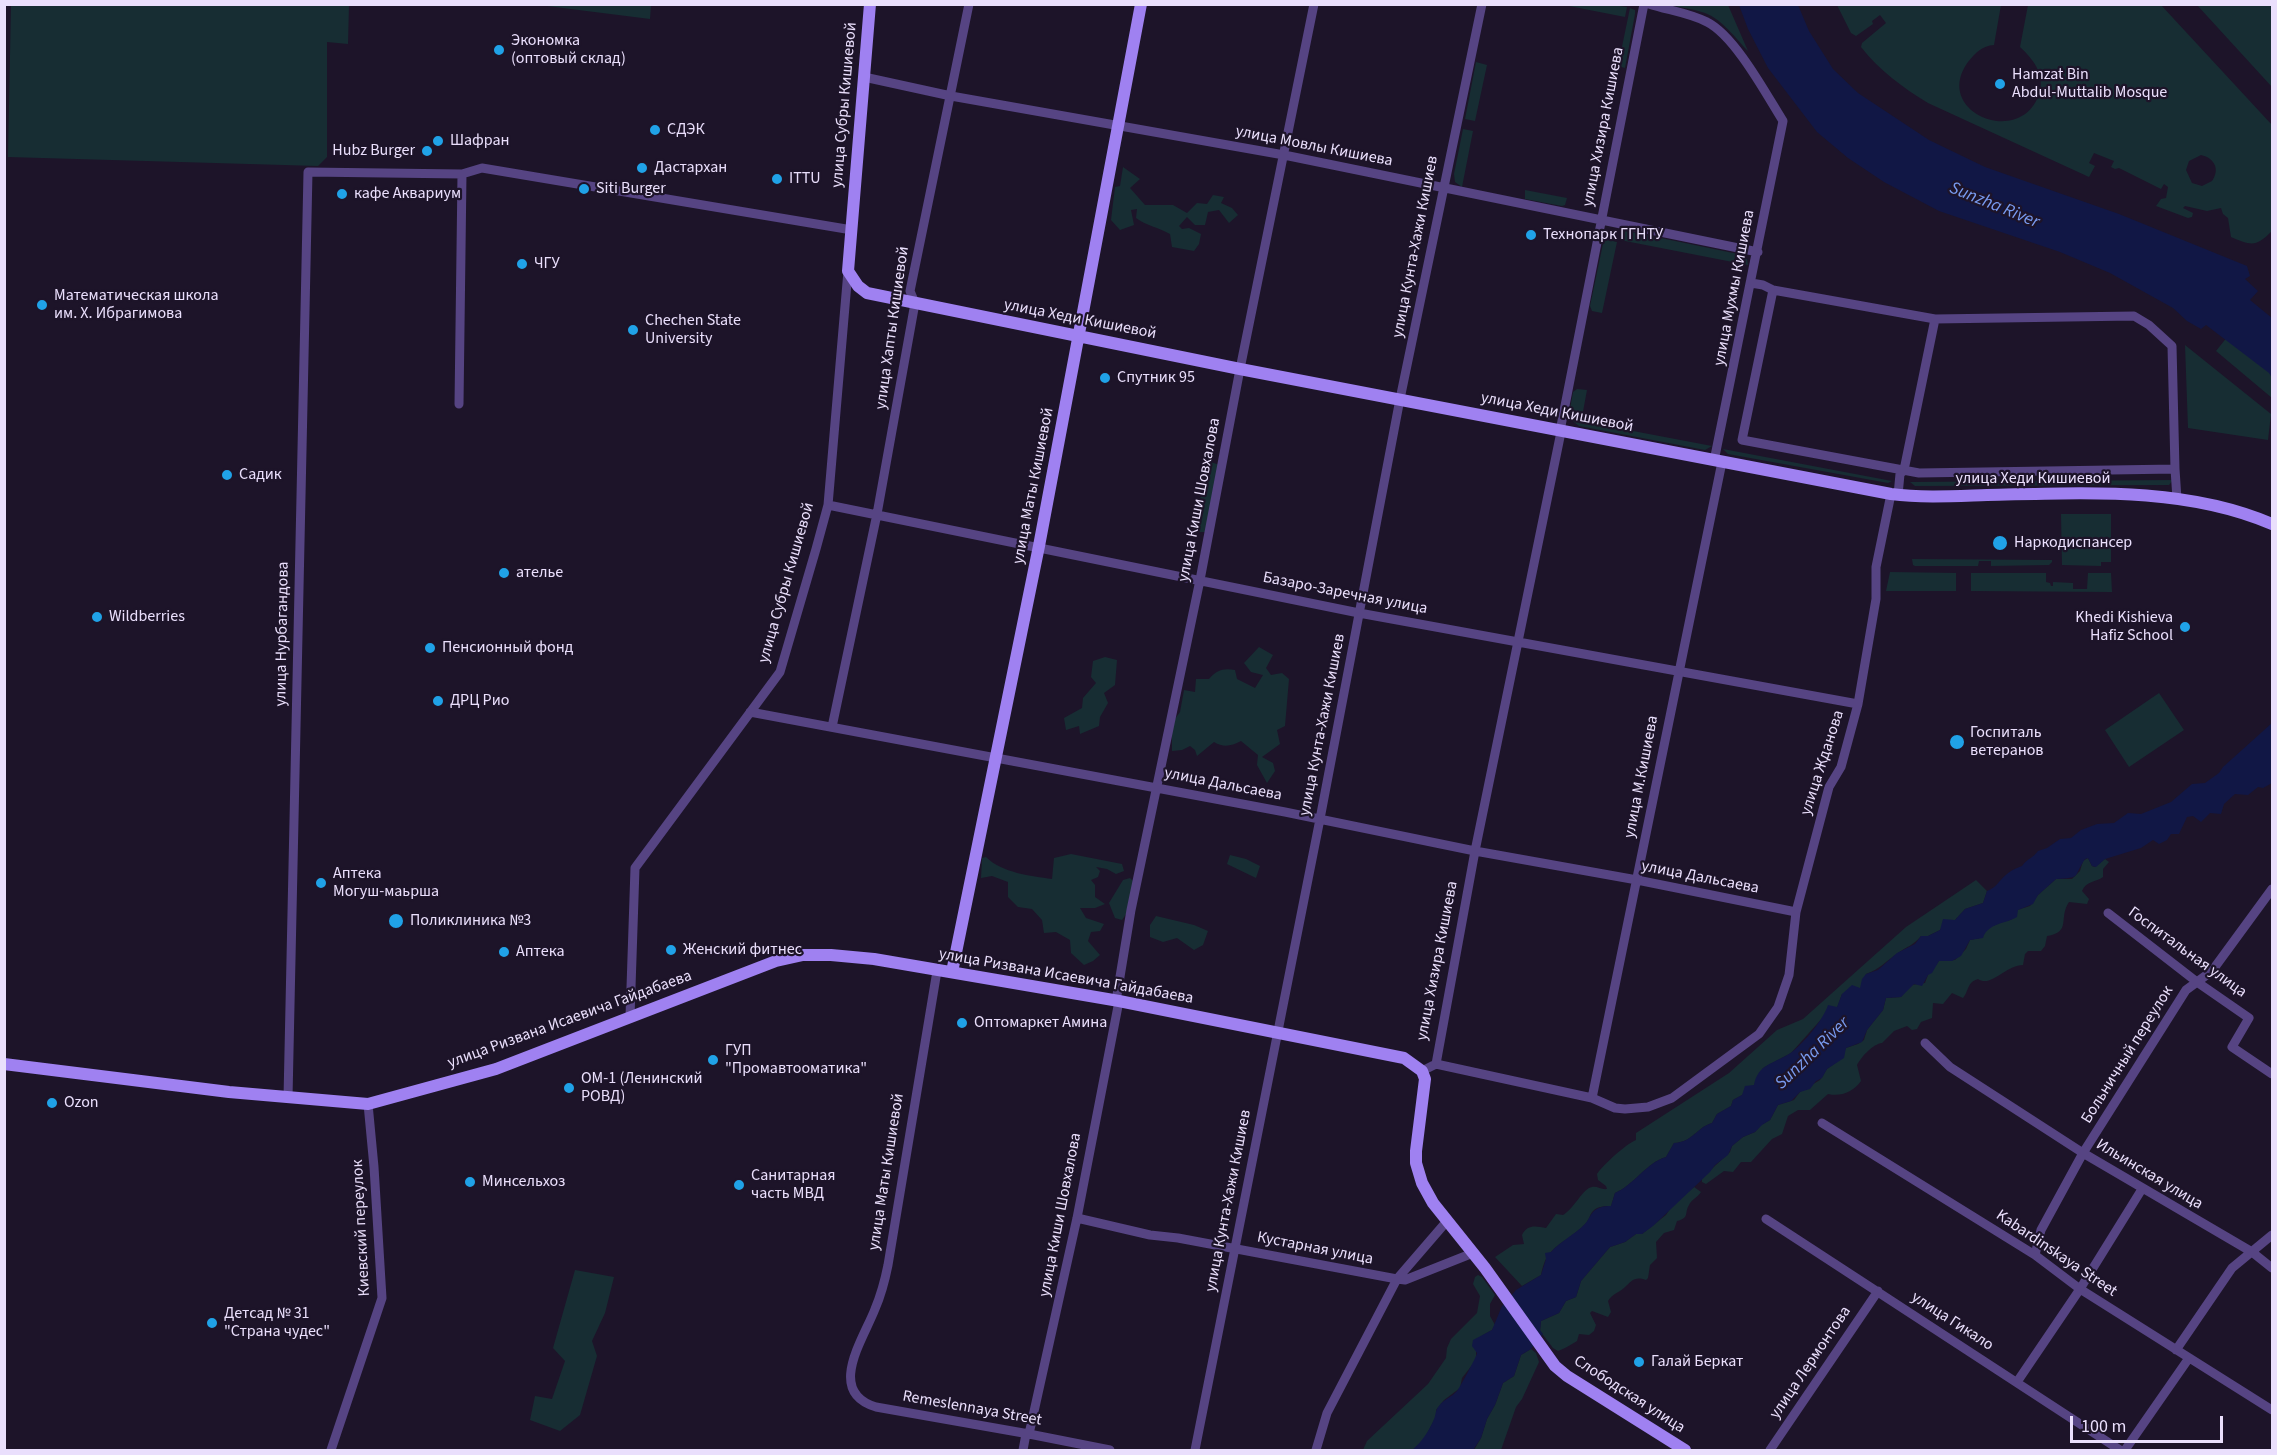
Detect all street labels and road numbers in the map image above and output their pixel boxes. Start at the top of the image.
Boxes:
street label: улица Субры Кишиевой [828,21,862,189]
street label: улица Хизира Кишиева [1579,46,1629,208]
street label: улица Мовлы Кишиева [1234,122,1394,172]
street label: улица Кунта-Хажи Кишиев [1389,154,1443,340]
street label: улица Мухмы Кишиева [1710,208,1760,368]
street label: улица Хапты Кишиевой [872,245,914,411]
street label: улица Хеди Кишиевой [1002,296,1158,344]
street label: улица Хеди Кишиевой [1479,389,1635,437]
street label: улица Маты Кишиевой [1009,406,1059,566]
street label: улица Киши Шовхалова [1175,416,1225,584]
street label: улица Хеди Кишиевой [1955,469,2111,489]
street label: улица Субры Кишиевой [755,500,819,666]
street label: улица Нурбагандова [272,561,294,707]
street label: Базаро-Заречная улица [1261,569,1429,619]
street label: улица Кунта-Хажи Кишиев [1296,632,1350,818]
street label: улица Жданова [1797,708,1849,818]
street label: улица М.Кишиева [1621,714,1663,840]
street label: улица Дальсаева [1163,764,1283,806]
street label: улица Дальсаева [1640,857,1760,899]
street label: улица Хизира Кишиева [1413,880,1463,1042]
street label: Госпитальная улица [2124,903,2250,1003]
street label: улица Ризвана Исаевича Гайдабаева [937,945,1195,1009]
street label: улица Ризвана Исаевича Гайдабаева [445,967,695,1073]
street label: Больничный переулок [2078,983,2178,1127]
street label: улица Маты Кишиевой [865,1092,909,1252]
street label: улица Кунта-Хажи Кишиев [1202,1108,1256,1294]
street label: улица Киши Шовхалова [1036,1131,1086,1299]
street label: Ильинская улица [2092,1136,2206,1214]
street label: Киевский переулок [349,1159,375,1297]
street label: Kabardinskaya Street [1992,1206,2120,1302]
street label: Кустарная улица [1255,1228,1375,1270]
street label: улица Гикало [1907,1288,1997,1356]
street label: улица Лермонтова [1766,1303,1856,1423]
street label: Слободская улица [1570,1352,1688,1438]
street label: Remeslennaya Street [901,1387,1043,1431]

